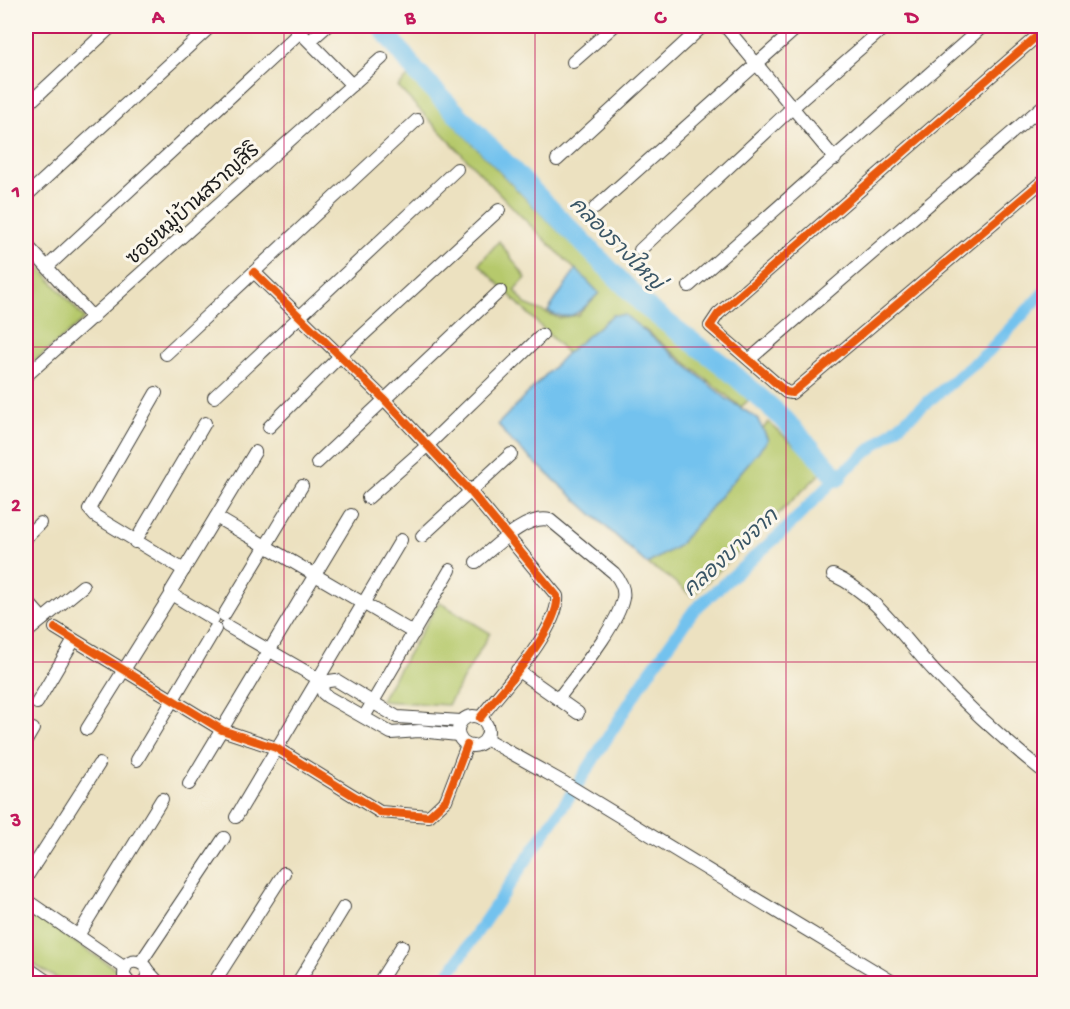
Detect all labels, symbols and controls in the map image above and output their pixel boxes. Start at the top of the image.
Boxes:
text: A [151,8,166,31]
text: B [404,8,416,31]
text: C [654,8,668,31]
text: D [903,8,919,31]
street label: ซอยหมู่บ้านสราญสิริ [120,136,266,272]
text: 1 [11,182,20,205]
water label: คลองรางใหญ่ [563,190,673,300]
text: 2 [11,496,21,519]
water label: คลองบางจาก [680,505,786,604]
text: 3 [10,811,21,834]

